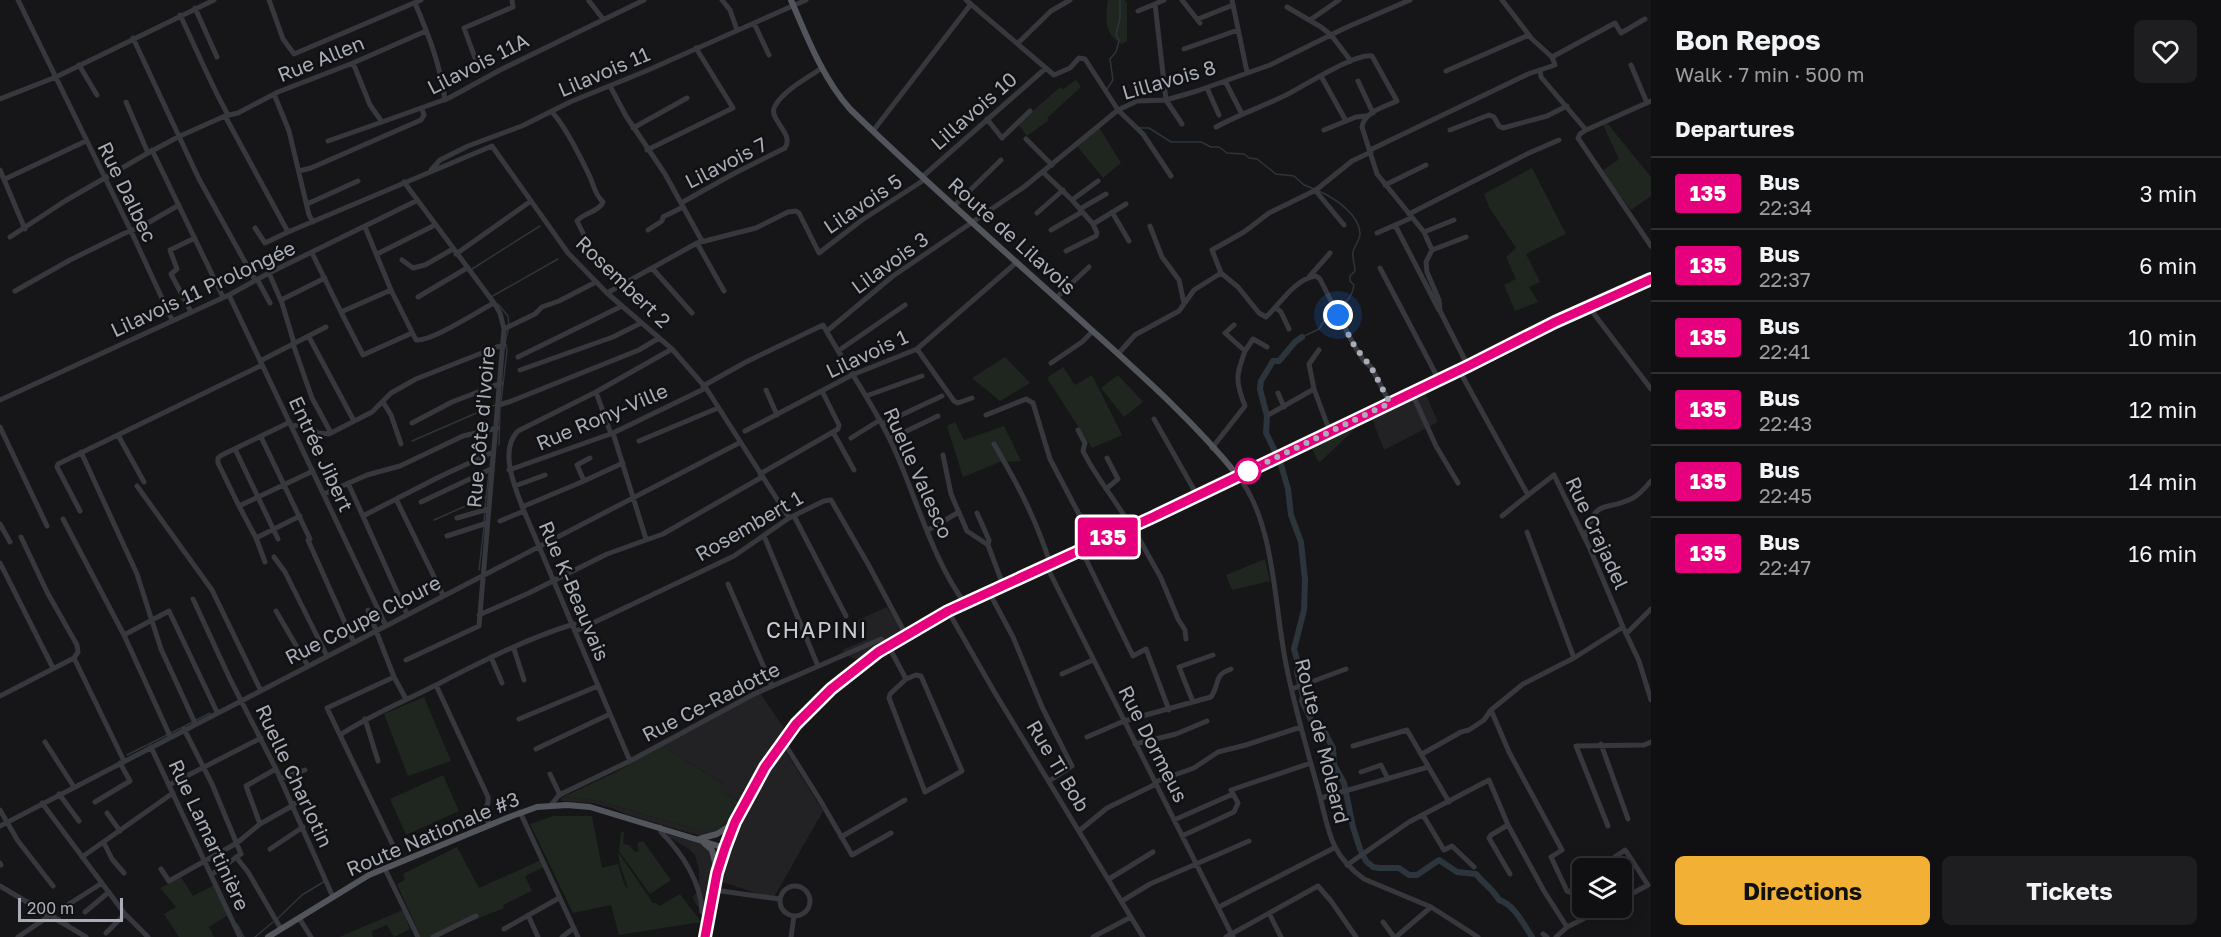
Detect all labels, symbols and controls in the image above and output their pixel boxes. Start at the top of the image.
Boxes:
button: heart [2134,20,2197,83]
text: Bon Repos [1675,23,1821,56]
street label: Lilavois 11A [423,27,532,99]
street label: Rue Allen [274,30,367,86]
street label: Lilavois 11 [554,41,653,101]
street label: Lillavois 8 [1119,54,1218,104]
text: Walk · 7 min · 500 m [1675,62,1864,86]
street label: Lillavois 10 [925,66,1021,154]
text: Departures [1675,115,1794,142]
street label: Lilavois 7 [681,131,770,193]
street label: Rue Dalbec [93,138,162,246]
street label: Lilavois 5 [819,168,906,238]
text: Bus [1759,168,1800,195]
street label: Route de Lilavois [944,172,1082,299]
text: 135 [1690,180,1726,206]
text: 3 min [2140,180,2197,207]
text: 22:34 [1759,195,1812,219]
street label: Lilavois 3 [846,226,933,298]
street label: Rosembert 2 [571,230,676,332]
street label: Lilavois 11 Prolongée [106,235,299,341]
text: Bus [1759,240,1800,267]
text: 135 [1690,252,1726,278]
text: 6 min [2139,252,2197,279]
text: 22:37 [1759,267,1811,291]
your location [1323,300,1353,330]
text: Bus [1759,312,1800,339]
street label: Lilavois 1 [822,324,912,382]
text: 135 [1690,324,1726,350]
text: 10 min [2128,324,2197,351]
text: 22:41 [1759,339,1810,363]
street label: Rue Côte d'Ivoire [461,345,499,509]
street label: Rue Rony-Ville [532,378,671,455]
text: Bus [1759,384,1800,411]
street label: Entrée Jibert [285,392,359,515]
text: 135 [1690,396,1726,422]
text: 12 min [2129,396,2197,423]
street label: Ruelle Valesco [879,403,959,542]
text: 22:43 [1759,411,1812,435]
text: Bus [1759,456,1800,483]
unlabelled marker [1235,458,1261,484]
text: 135 [1690,468,1726,494]
text: 14 min [2129,468,2197,495]
street label: Rue Crajadel [1561,473,1634,593]
text: 22:45 [1759,483,1812,507]
street label: Rosembert 1 [690,485,807,566]
street label: Rue K-Beauvais [535,517,615,664]
line badge: 135 [1074,518,1142,556]
text: 135 [1090,524,1126,550]
text: Bus [1759,528,1800,555]
text: 135 [1690,540,1726,566]
text: 16 min [2129,540,2197,567]
text: 22:47 [1759,555,1811,579]
street label: Rue Coupe Cloure [281,569,444,669]
district label: CHAPINI [766,616,868,643]
street label: Rue Ce-Radotte [638,656,783,746]
street label: Route de Moleard [1291,656,1355,826]
street label: Rue Dormeus [1114,681,1194,806]
street label: Ruelle Charlotin [251,700,339,851]
street label: Rue Ti Bob [1022,715,1096,816]
street label: Rue Lamartinière [164,755,255,914]
street label: Route Nationale #3 [343,786,523,880]
button: Directions [1675,856,1930,925]
button: Tickets [1942,856,2197,925]
map controls [1572,858,1632,918]
button: layers [1572,858,1632,918]
scale bar [18,895,123,922]
text: 200 m [27,898,74,918]

